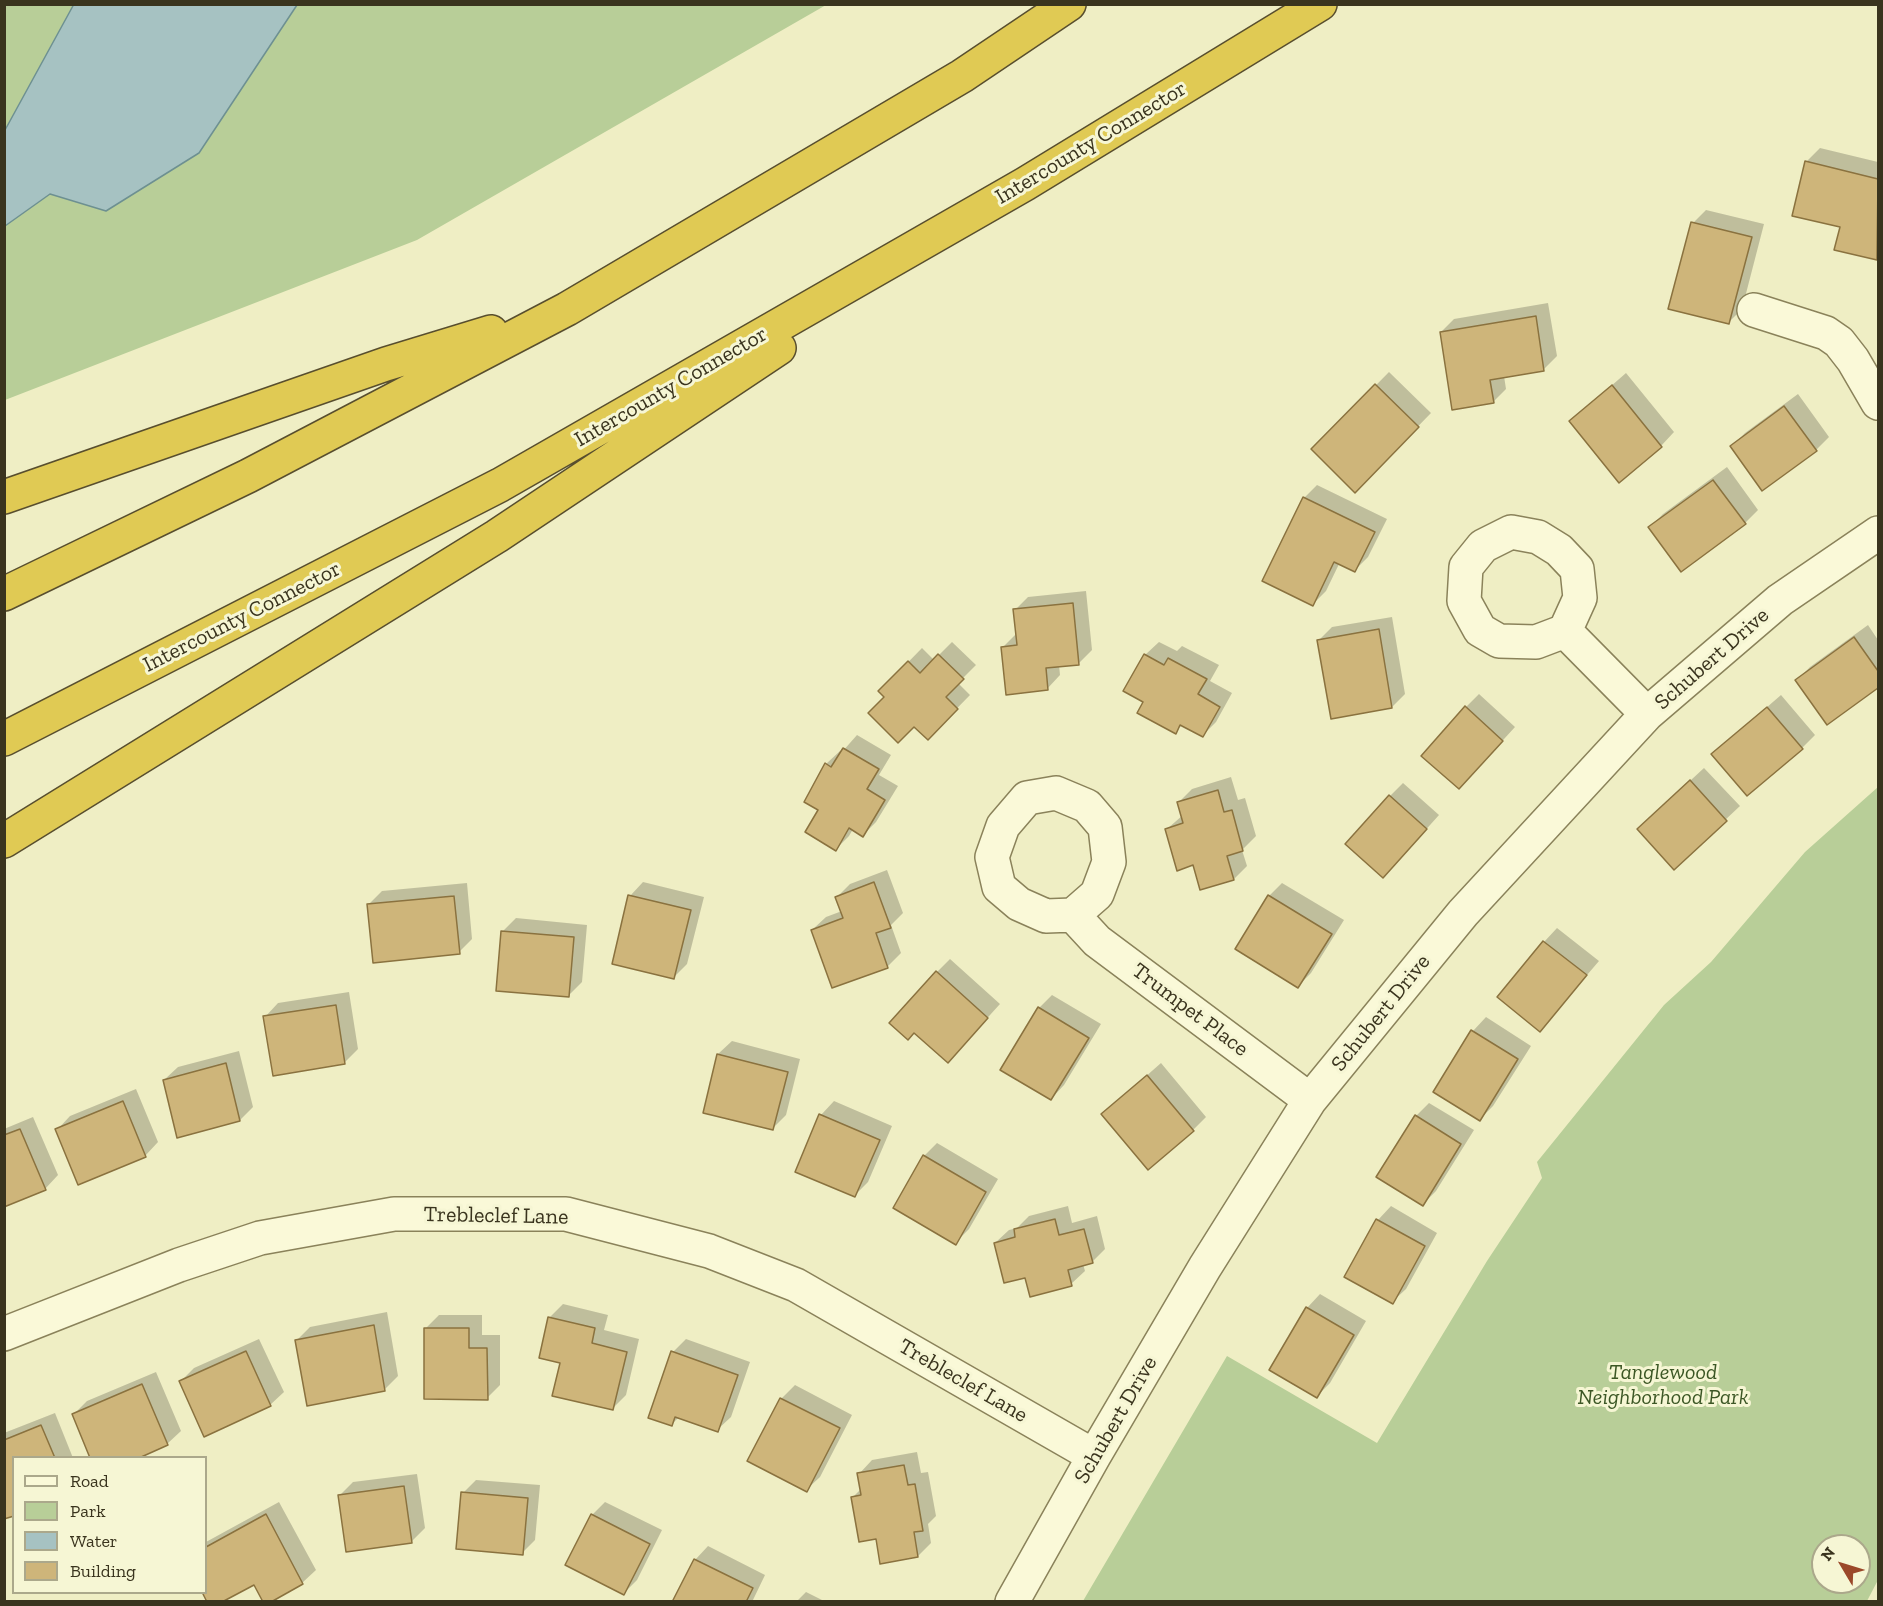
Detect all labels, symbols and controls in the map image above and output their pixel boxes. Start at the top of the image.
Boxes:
street label: Intercounty Connector [991,76,1191,210]
street label: Intercounty Connector [570,321,772,453]
street label: Intercounty Connector [139,556,345,678]
street label: Schubert Drive [1649,602,1775,716]
street label: Schubert Drive [1326,949,1436,1077]
street label: Trumpet Place [1127,958,1253,1062]
street label: Trebleclef Lane [423,1202,569,1230]
street label: Trebleclef Lane [894,1333,1032,1429]
street label: Schubert Drive [1069,1352,1163,1488]
park label: Tanglewood Neighborhood Park [1578,1360,1748,1412]
legend [12,1456,207,1594]
text: Road [70,1470,109,1492]
text: Park [70,1500,106,1522]
text: Water [70,1530,117,1552]
north arrow [1811,1534,1871,1594]
text: N [1817,1543,1839,1564]
text: Building [70,1560,136,1582]

